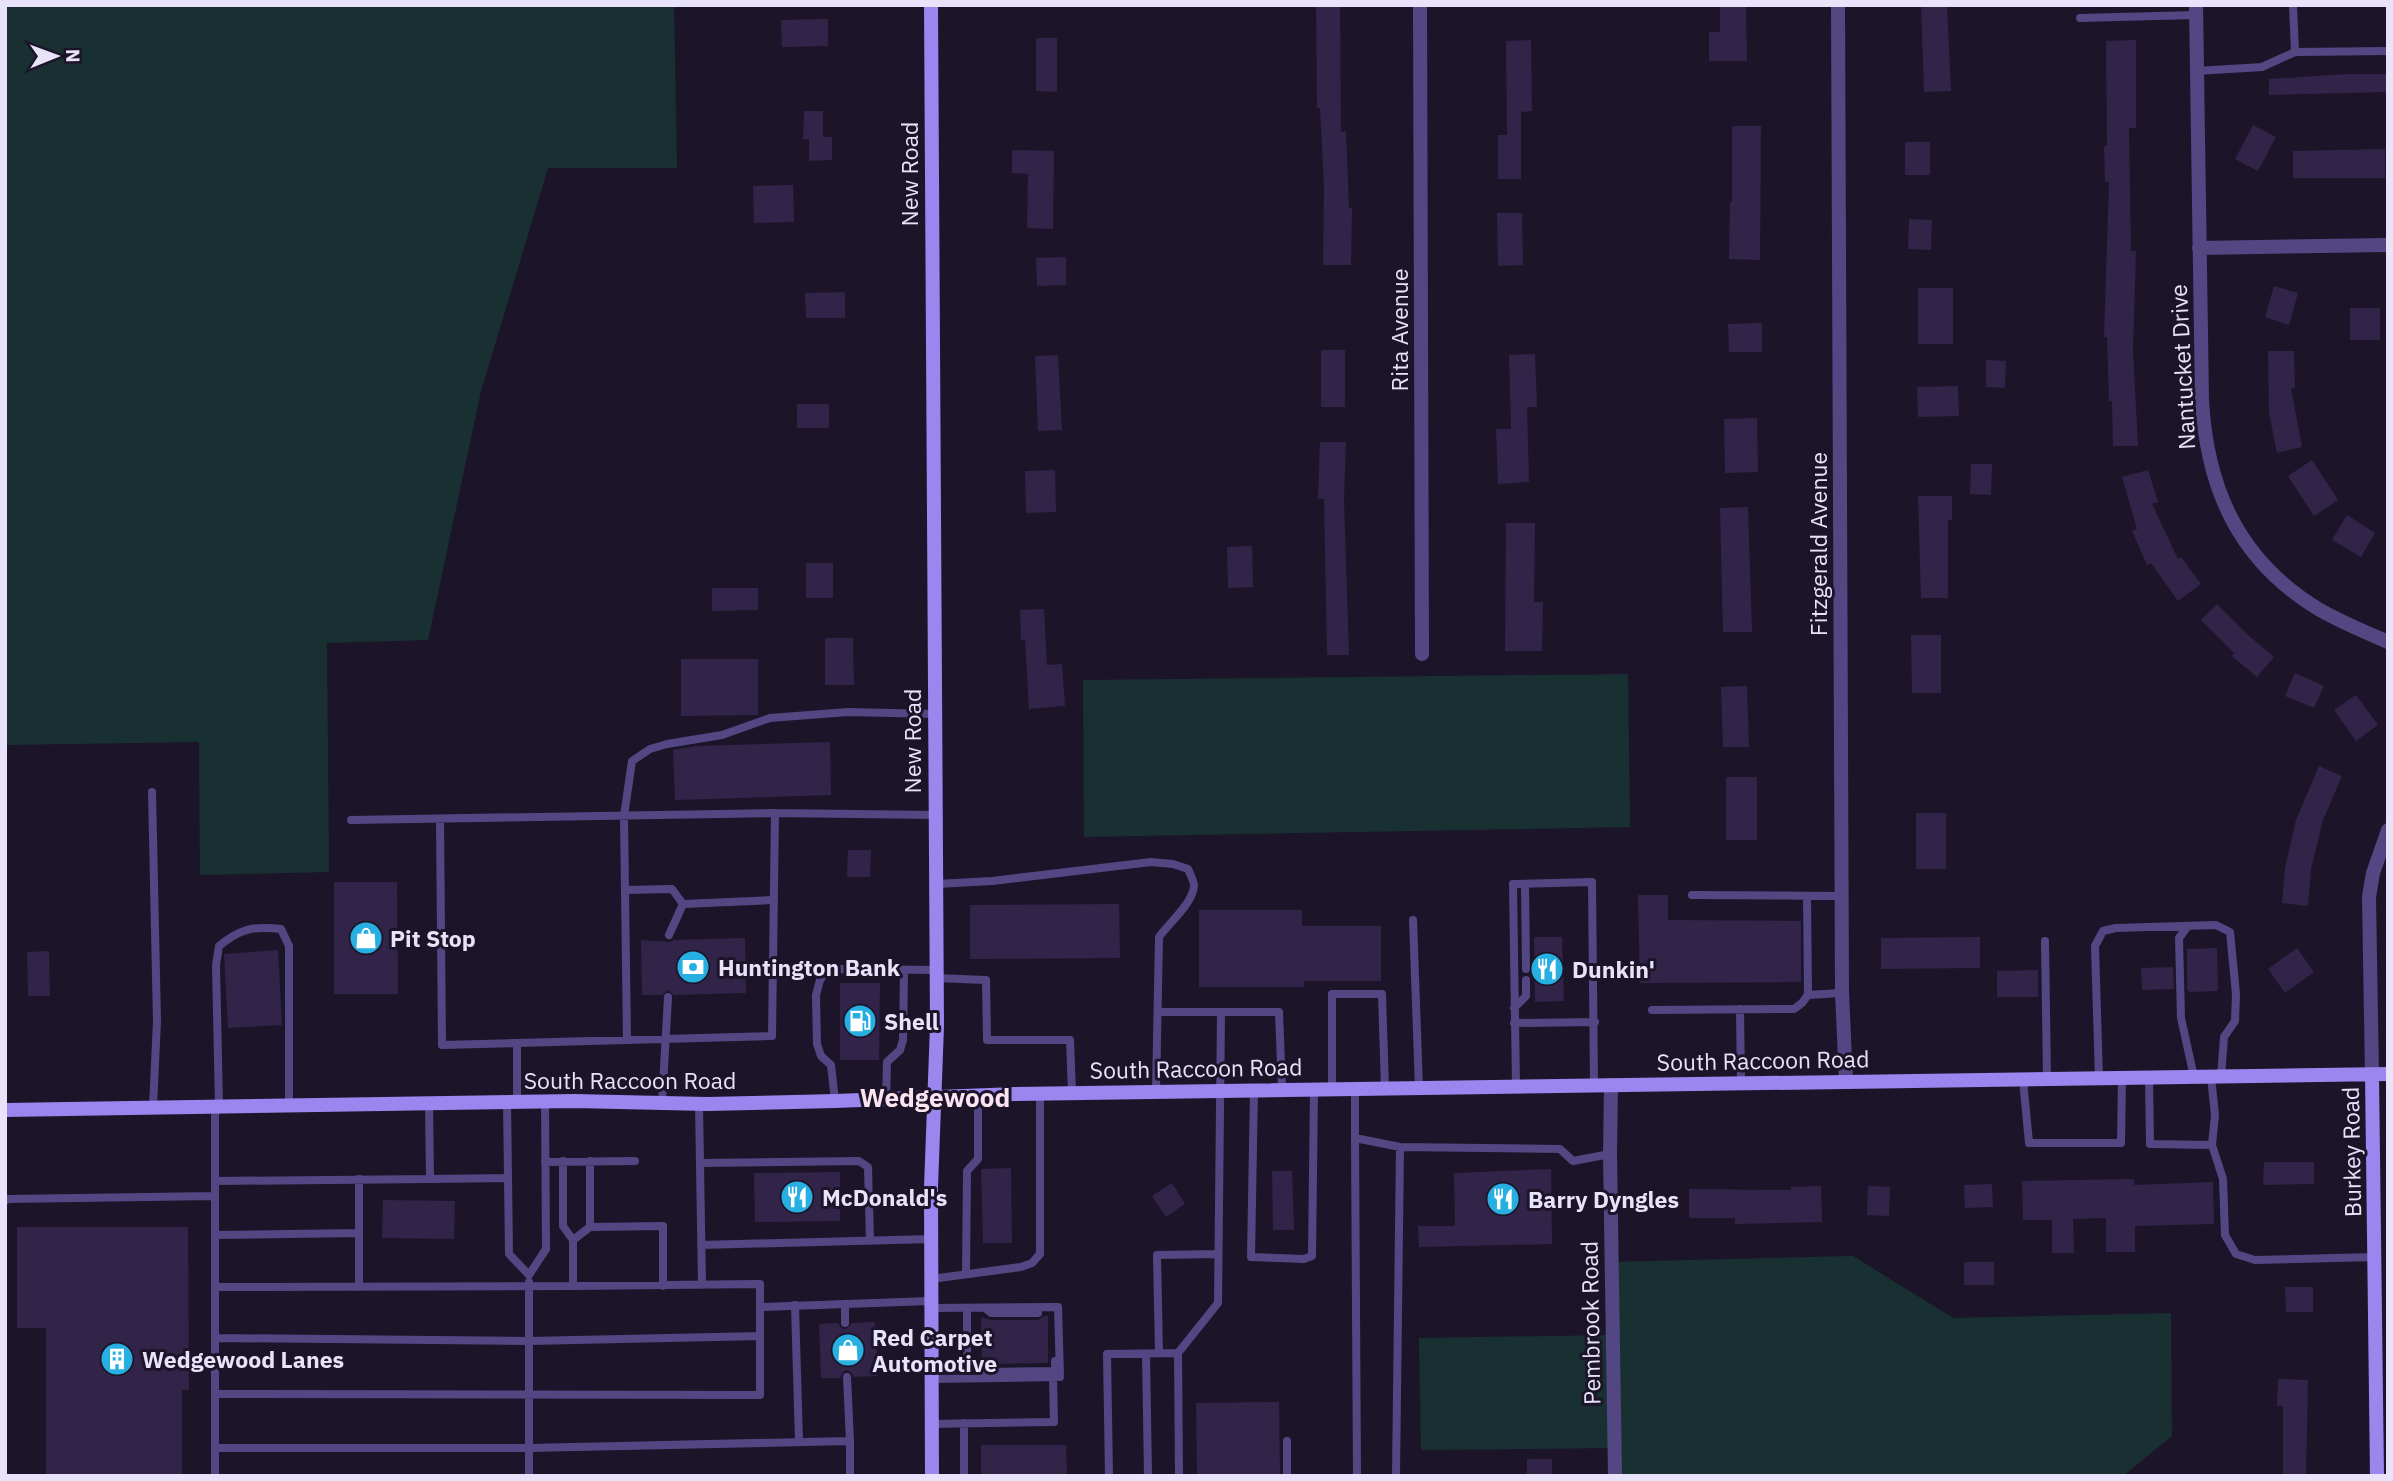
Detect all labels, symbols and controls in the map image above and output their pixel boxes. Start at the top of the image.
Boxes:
north arrow [21,21,91,91]
text: N [61,49,85,63]
street label: New Road [894,122,924,226]
street label: Rita Avenue [1384,268,1414,392]
street label: Nantucket Drive [2163,284,2201,450]
street label: Fitzgerald Avenue [1803,452,1833,636]
street label: New Road [897,689,927,793]
shop icon: Pit Stop [347,919,385,957]
place label: Pit Stop [390,923,476,953]
bank icon: Huntington Bank [674,948,712,986]
restaurant icon: Dunkin' [1528,950,1566,988]
place label: Huntington Bank [718,952,901,982]
place label: Dunkin' [1572,954,1655,984]
fuel station icon: Shell [841,1002,879,1040]
place label: Shell [884,1006,939,1036]
street label: South Raccoon Road [1656,1043,1870,1077]
street label: South Raccoon Road [1089,1051,1303,1085]
street label: South Raccoon Road [524,1065,736,1095]
district label: Wedgewood [860,1080,1010,1114]
street label: Burkey Road [2335,1086,2367,1218]
restaurant icon: McDonald's [778,1178,816,1216]
restaurant icon: Barry Dyngles [1484,1180,1522,1218]
place label: McDonald's [822,1182,947,1212]
place label: Barry Dyngles [1528,1184,1679,1214]
street label: Pembrook Road [1574,1241,1606,1405]
place label: Red Carpet Automotive [872,1322,997,1378]
shop icon: Red Carpet Automotive [829,1331,867,1369]
building icon: Wedgewood Lanes [98,1340,136,1378]
place label: Wedgewood Lanes [142,1344,344,1374]

